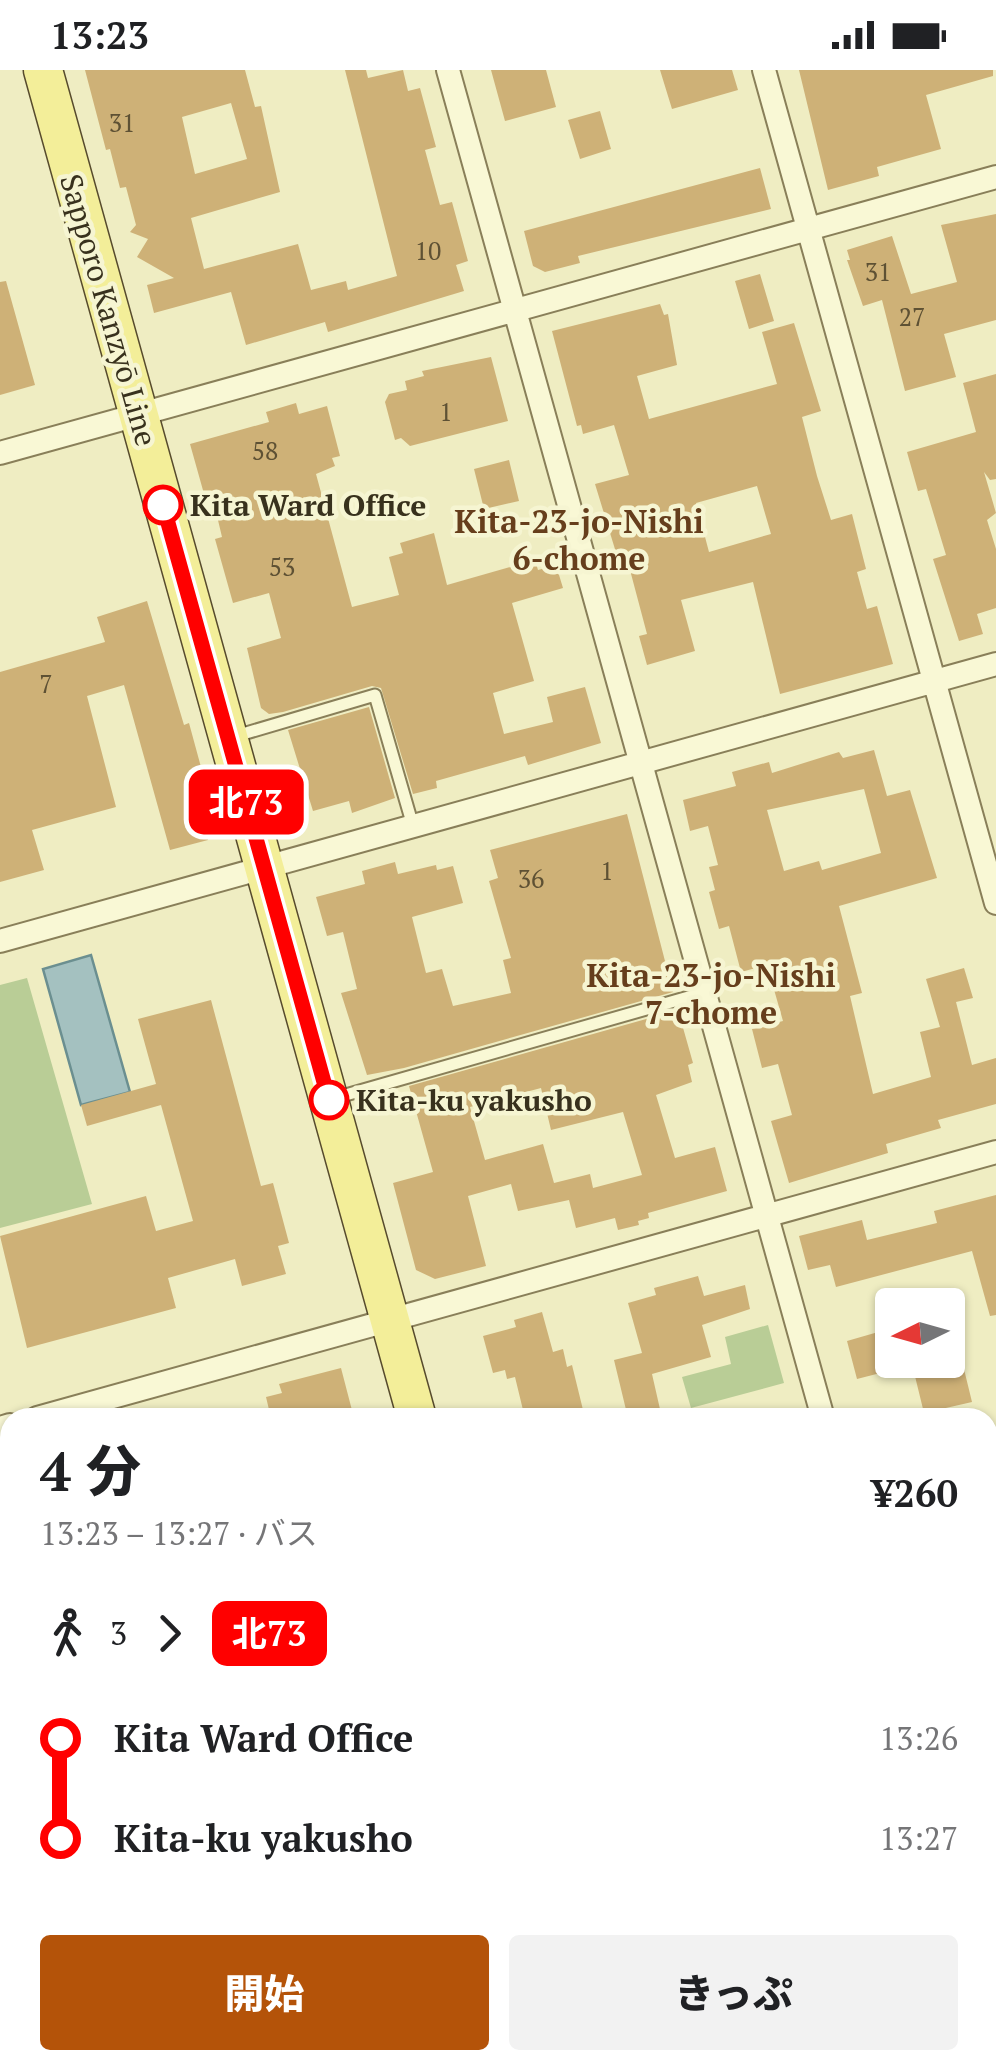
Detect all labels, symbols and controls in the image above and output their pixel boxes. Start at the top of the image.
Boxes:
text: 13:23 [50,10,149,60]
house number: 31 [109,106,135,139]
street label: Sapporo Kanzyō Line [51,170,167,450]
house number: 10 [415,234,441,267]
house number: 31 [865,255,891,288]
house number: 27 [899,300,925,333]
house number: 1 [439,395,453,428]
house number: 58 [252,434,278,467]
place label: Kita Ward Office [190,485,426,525]
marker: Kita Ward Office [144,486,182,524]
district label: Kita-23-jo-Nishi 6-chome [454,500,704,579]
house number: 53 [269,550,295,583]
house number: 7 [39,667,53,700]
line badge: 北73 [188,770,304,834]
text: 北73 [209,779,283,825]
house number: 1 [600,854,614,887]
house number: 36 [518,862,544,895]
district label: Kita-23-jo-Nishi 7-chome [586,954,836,1033]
place label: Kita-ku yakusho [356,1080,592,1120]
marker: Kita-ku yakusho [310,1081,348,1119]
north arrow [875,1288,965,1378]
map controls [875,1288,965,1378]
text: 4 分 [40,1434,141,1507]
text: ¥260 [872,1468,958,1518]
text: 13:23 – 13:27 · バス [40,1512,318,1554]
icon: walk [40,1606,95,1661]
icon: forward [142,1606,197,1661]
text: 北73 [232,1610,307,1656]
text: 3 [110,1612,127,1654]
text: Kita Ward Office [114,1713,413,1763]
text: 13:26 [879,1717,958,1759]
text: Kita-ku yakusho [114,1813,413,1863]
text: 13:27 [879,1817,958,1859]
button: 開始 [40,1935,489,2050]
button: きっぷ [509,1935,958,2050]

